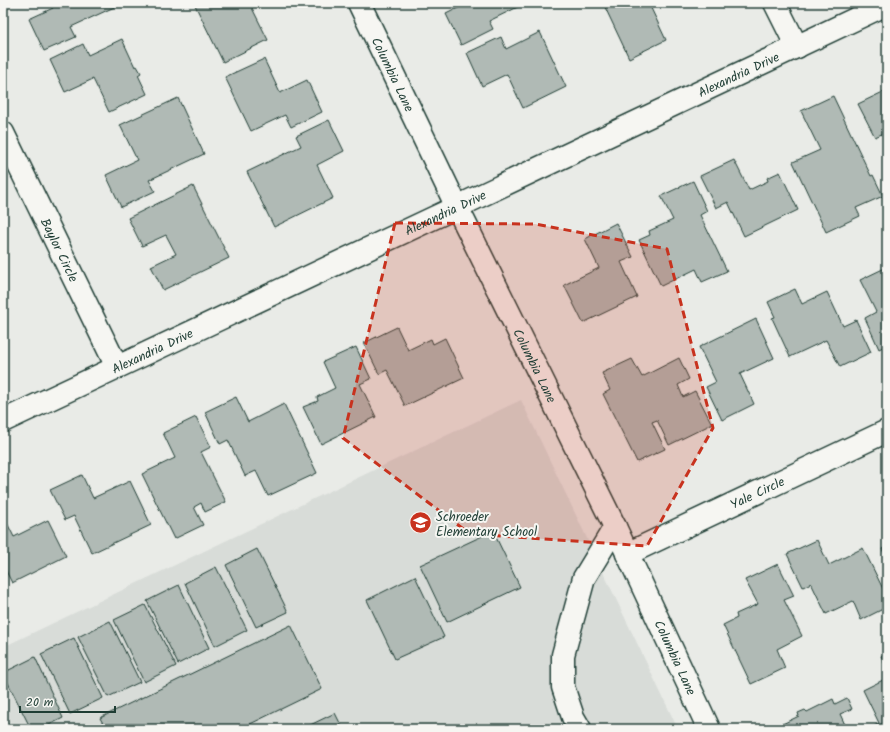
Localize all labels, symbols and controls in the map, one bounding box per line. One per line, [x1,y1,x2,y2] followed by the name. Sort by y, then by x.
[365,34,419,116] street label: Columbia Lane
[695,47,783,104] street label: Alexandria Drive
[402,185,490,242] street label: Alexandria Drive
[34,215,83,286] street label: Baylor Circle
[109,324,197,380] street label: Alexandria Drive
[507,325,561,407] street label: Columbia Lane
[727,472,789,516] street label: Yale Circle
[436,507,537,543] place label: Schroeder Elementary School
[408,510,434,536] school or university icon: Schroeder Elementary School
[648,617,701,699] street label: Columbia Lane
[20,688,115,714] scale bar
[26,693,54,712] text: 20 m

